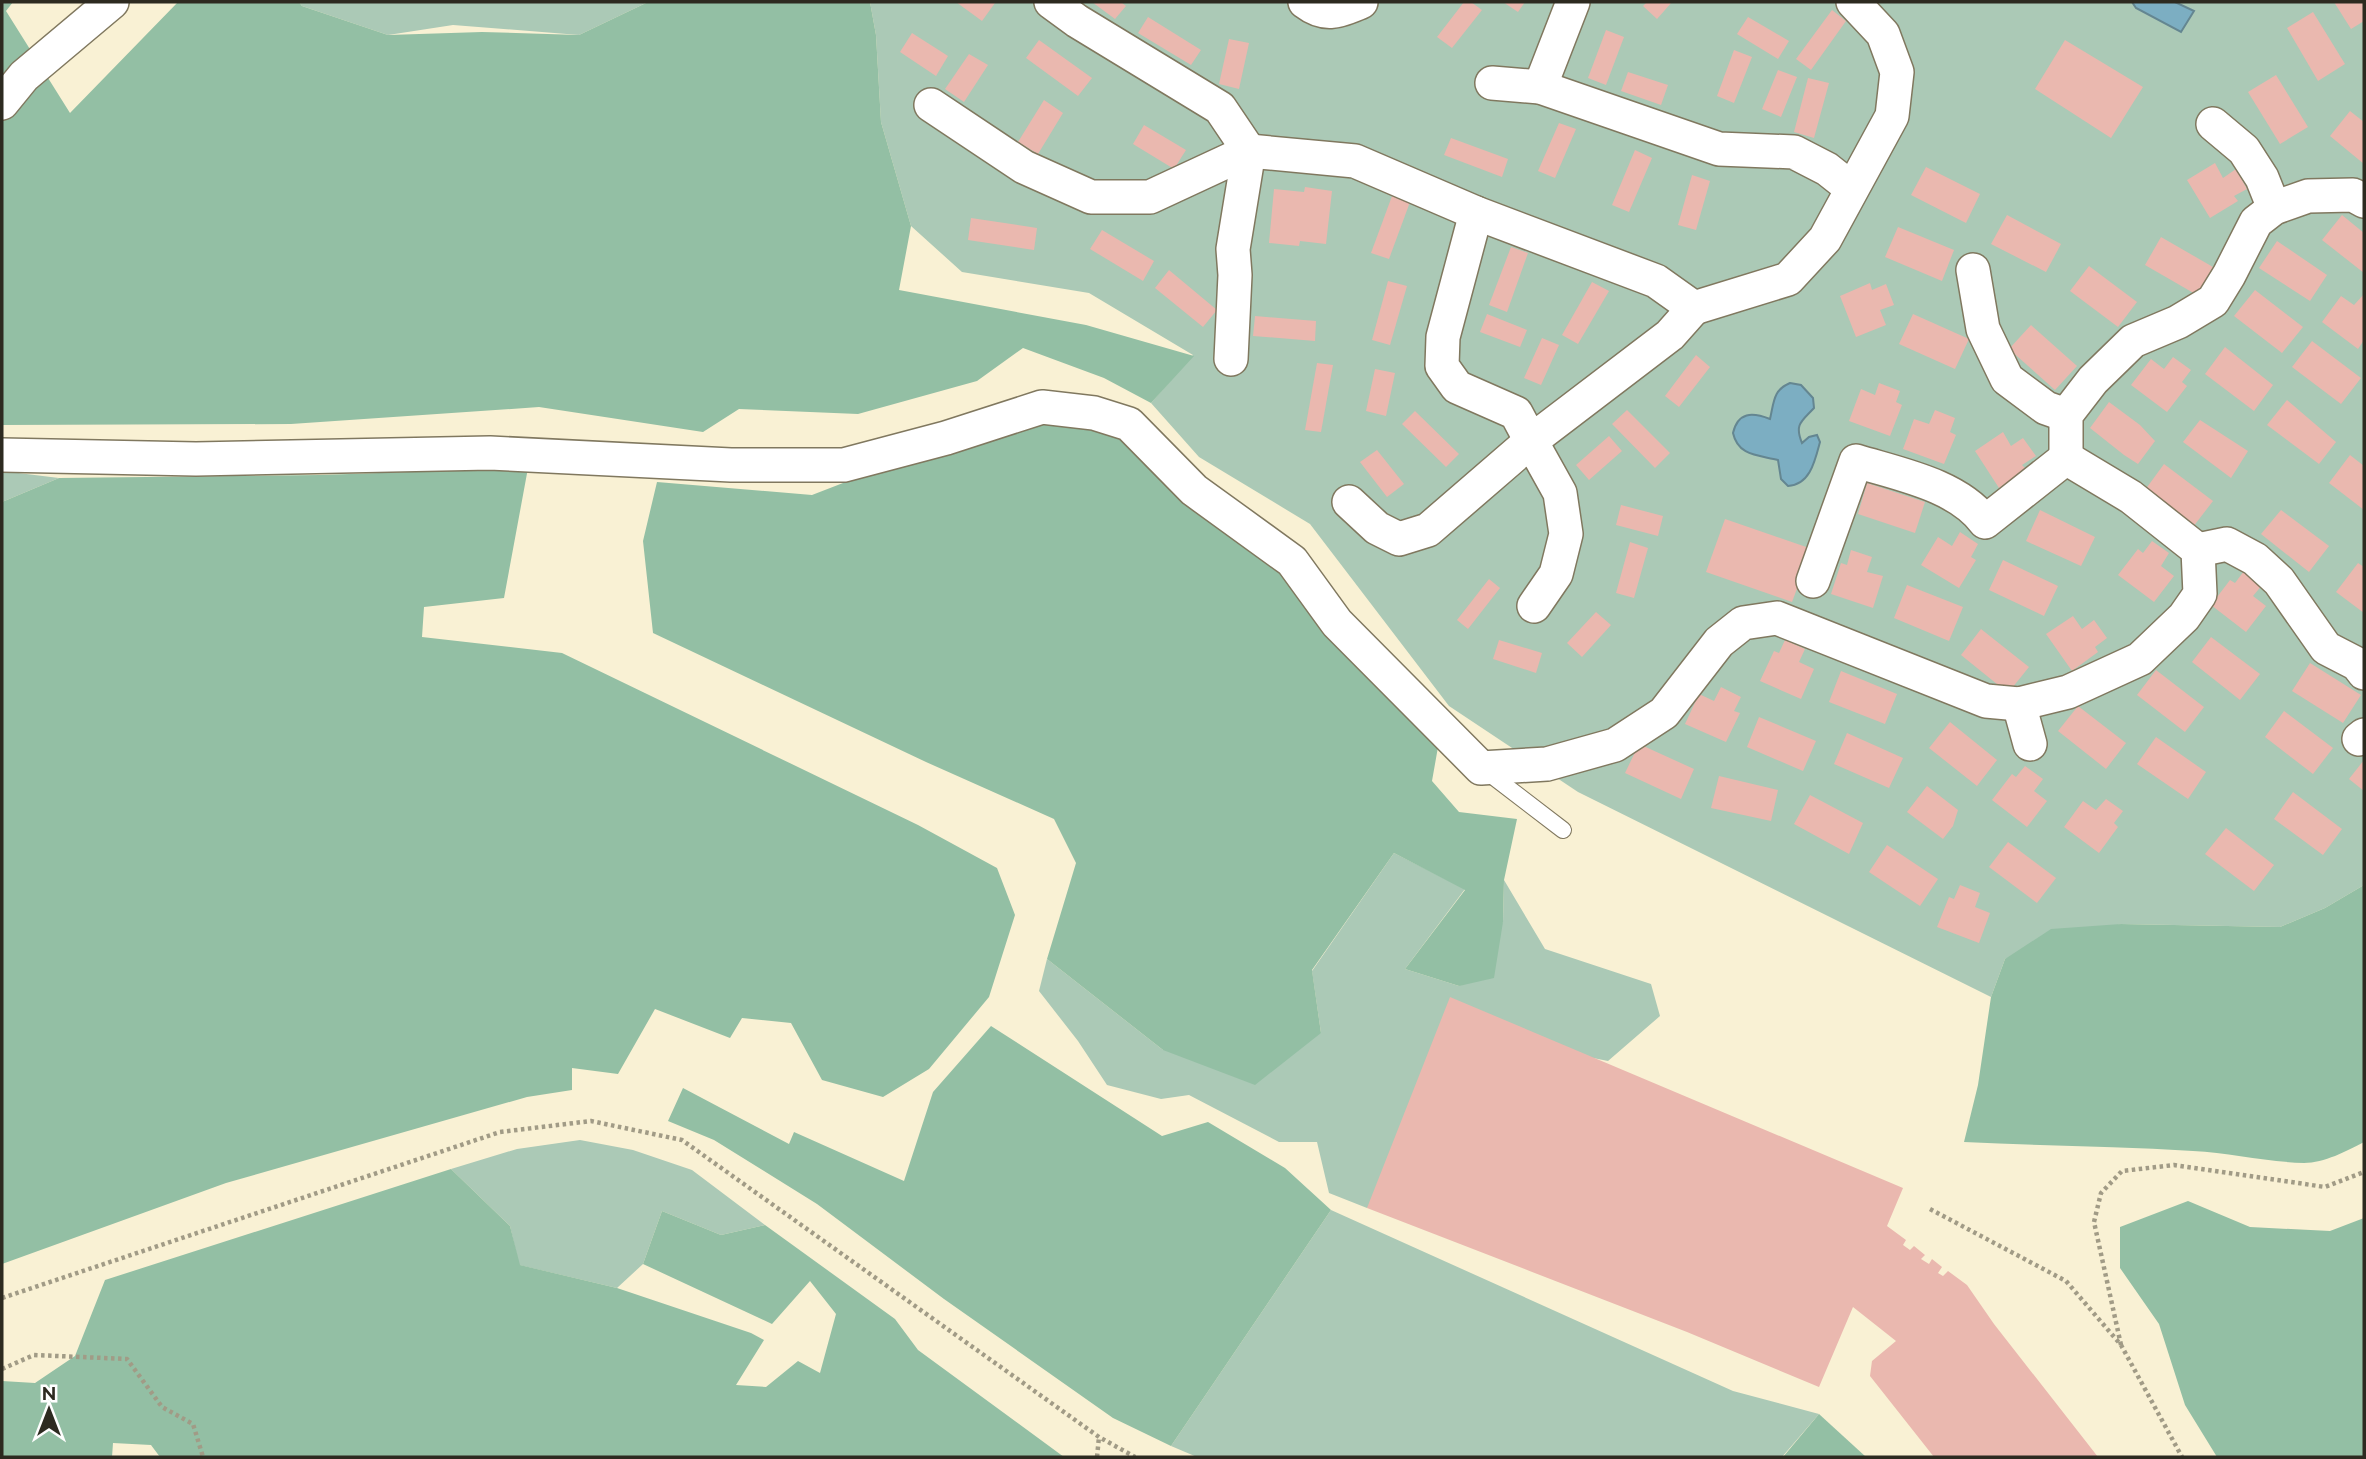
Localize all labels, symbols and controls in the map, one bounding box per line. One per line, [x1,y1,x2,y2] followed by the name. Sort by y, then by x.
[14,1375,84,1445] north arrow
[42,1382,56,1404] text: N

